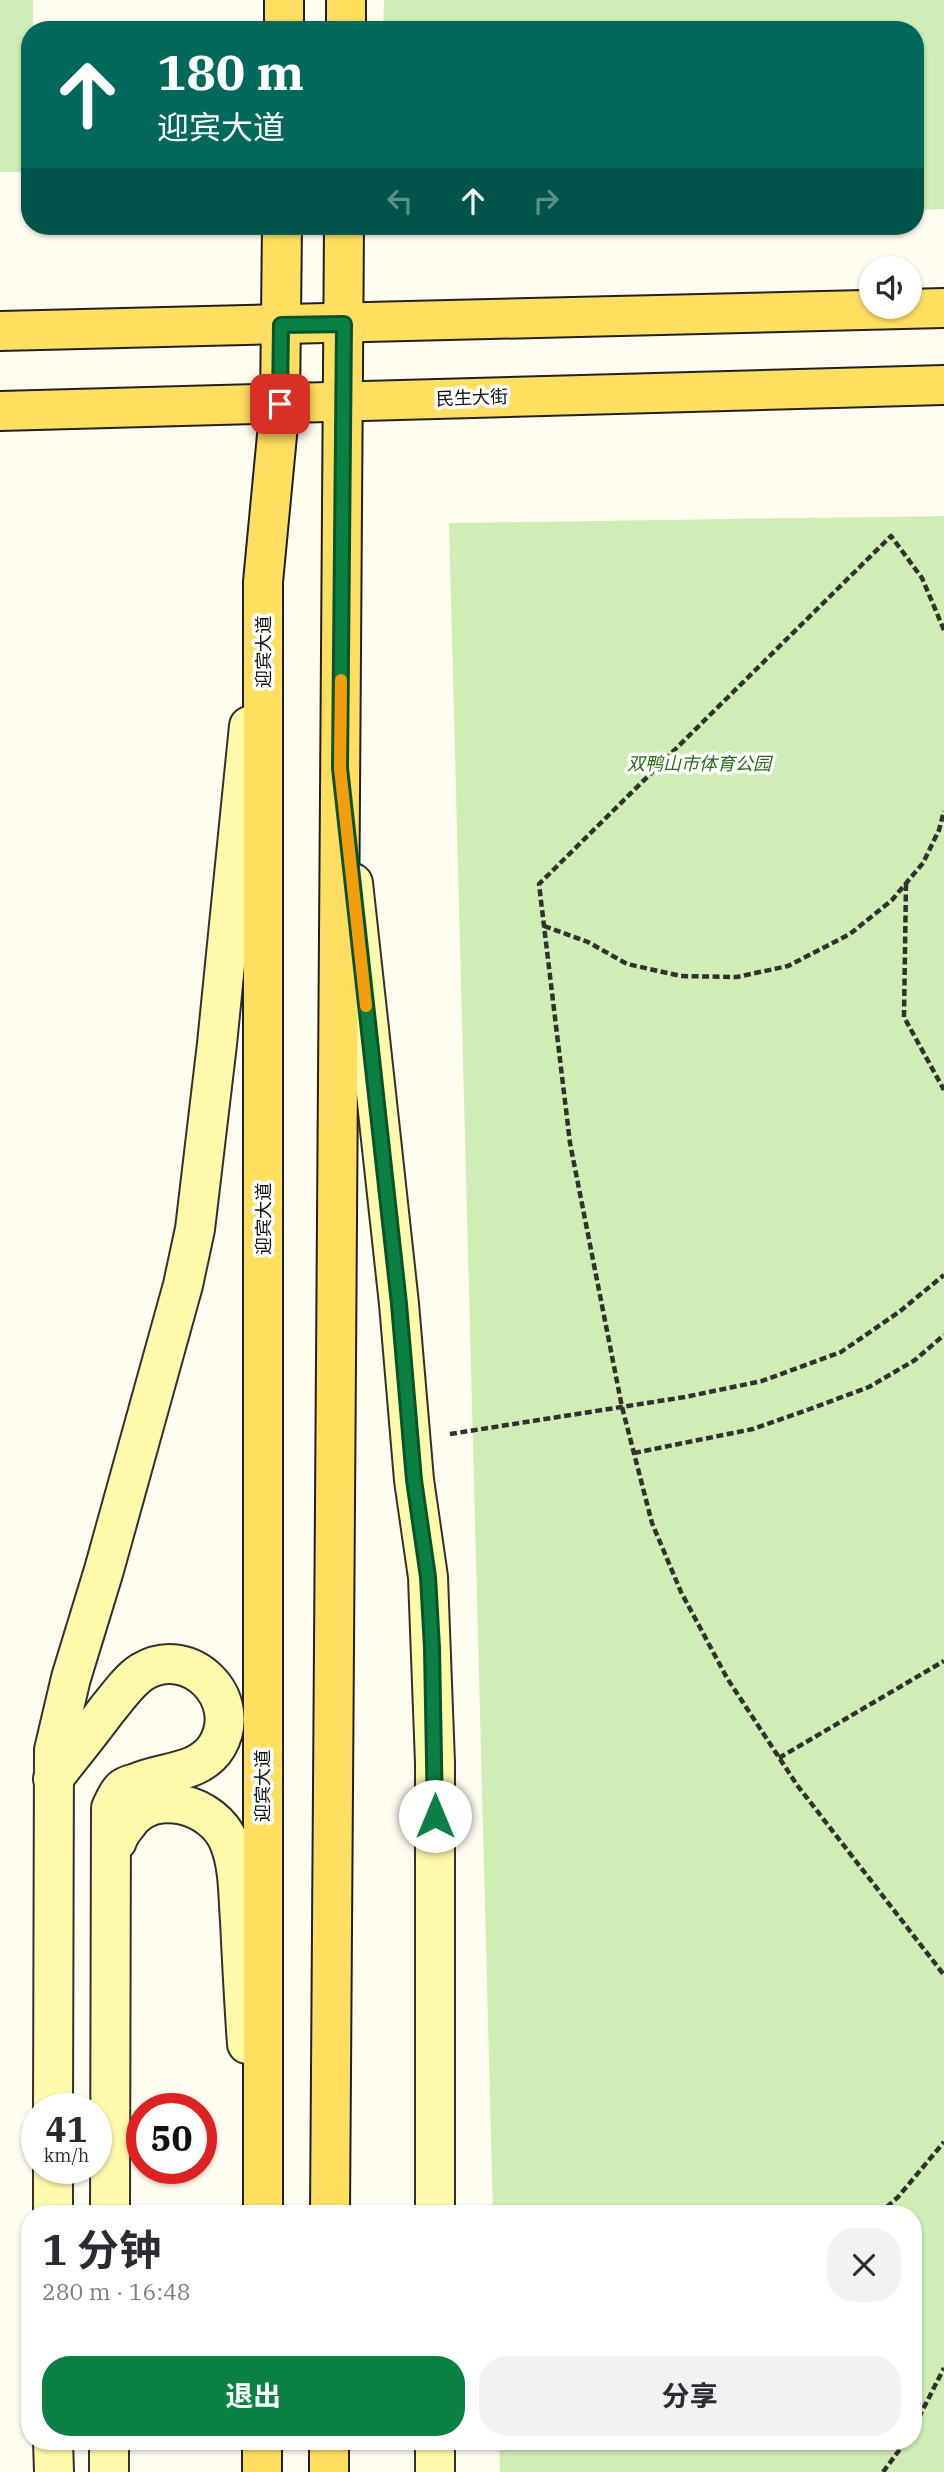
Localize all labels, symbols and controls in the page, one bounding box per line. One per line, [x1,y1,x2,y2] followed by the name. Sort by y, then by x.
[157,40,304,103] text: 180 m
[42,49,133,140] icon: ahead
[157,106,285,148] text: 迎宾大道
[381,182,419,220] icon: left
[454,182,492,220] icon: ahead
[527,182,565,220] icon: right
[859,256,922,319] map controls
[859,256,922,319] button: sound
[250,374,310,434] pin
[261,385,299,423] icon: arrive
[436,385,508,410] street label: 民生大街
[252,616,275,688] street label: 迎宾大道
[627,752,774,775] park label: 双鸭山市体育公园
[252,1183,275,1255] street label: 迎宾大道
[251,1750,274,1822] street label: 迎宾大道
[398,1779,472,1853] position arrow
[126,2093,217,2184] speed limit sign: 50
[45,2106,88,2152] text: 41
[44,2144,89,2167] text: km/h
[42,2222,161,2277] text: 1 分钟
[827,2228,901,2302] button: close
[42,2276,191,2306] text: 280 m · 16:48
[42,2356,465,2436] button: 退出
[479,2356,901,2436] button: 分享

